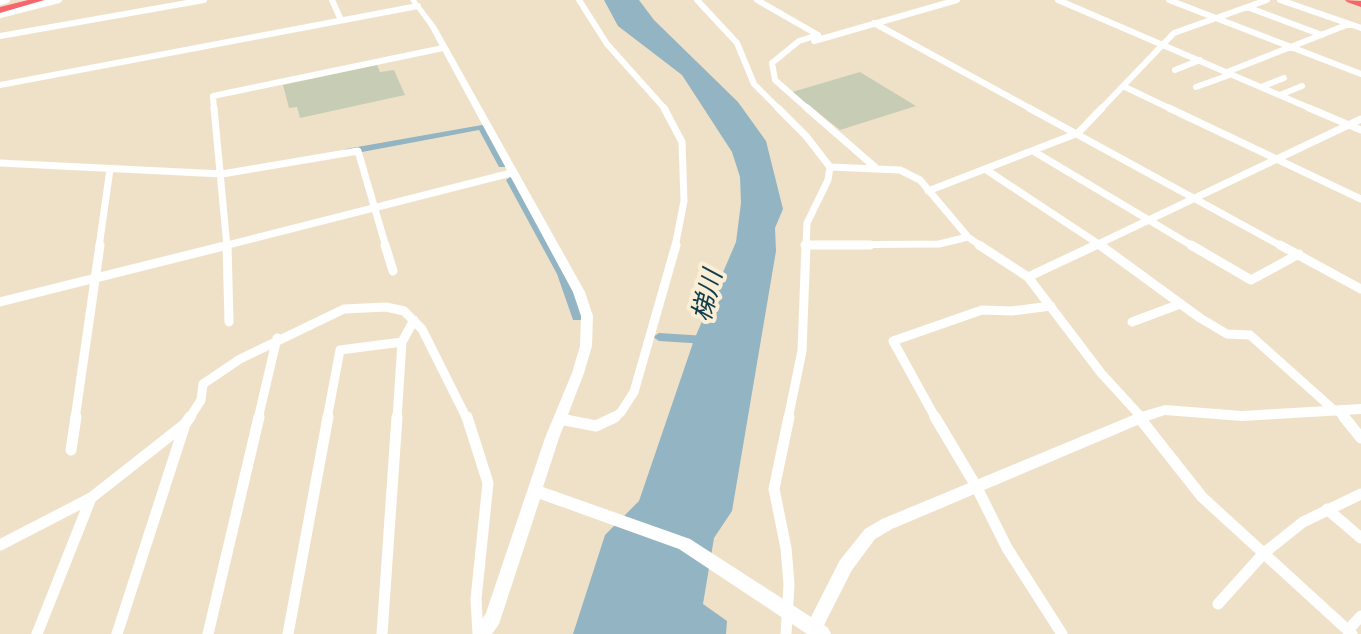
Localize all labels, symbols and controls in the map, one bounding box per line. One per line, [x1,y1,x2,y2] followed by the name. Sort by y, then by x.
[687,267,729,325] water label: 梯川

